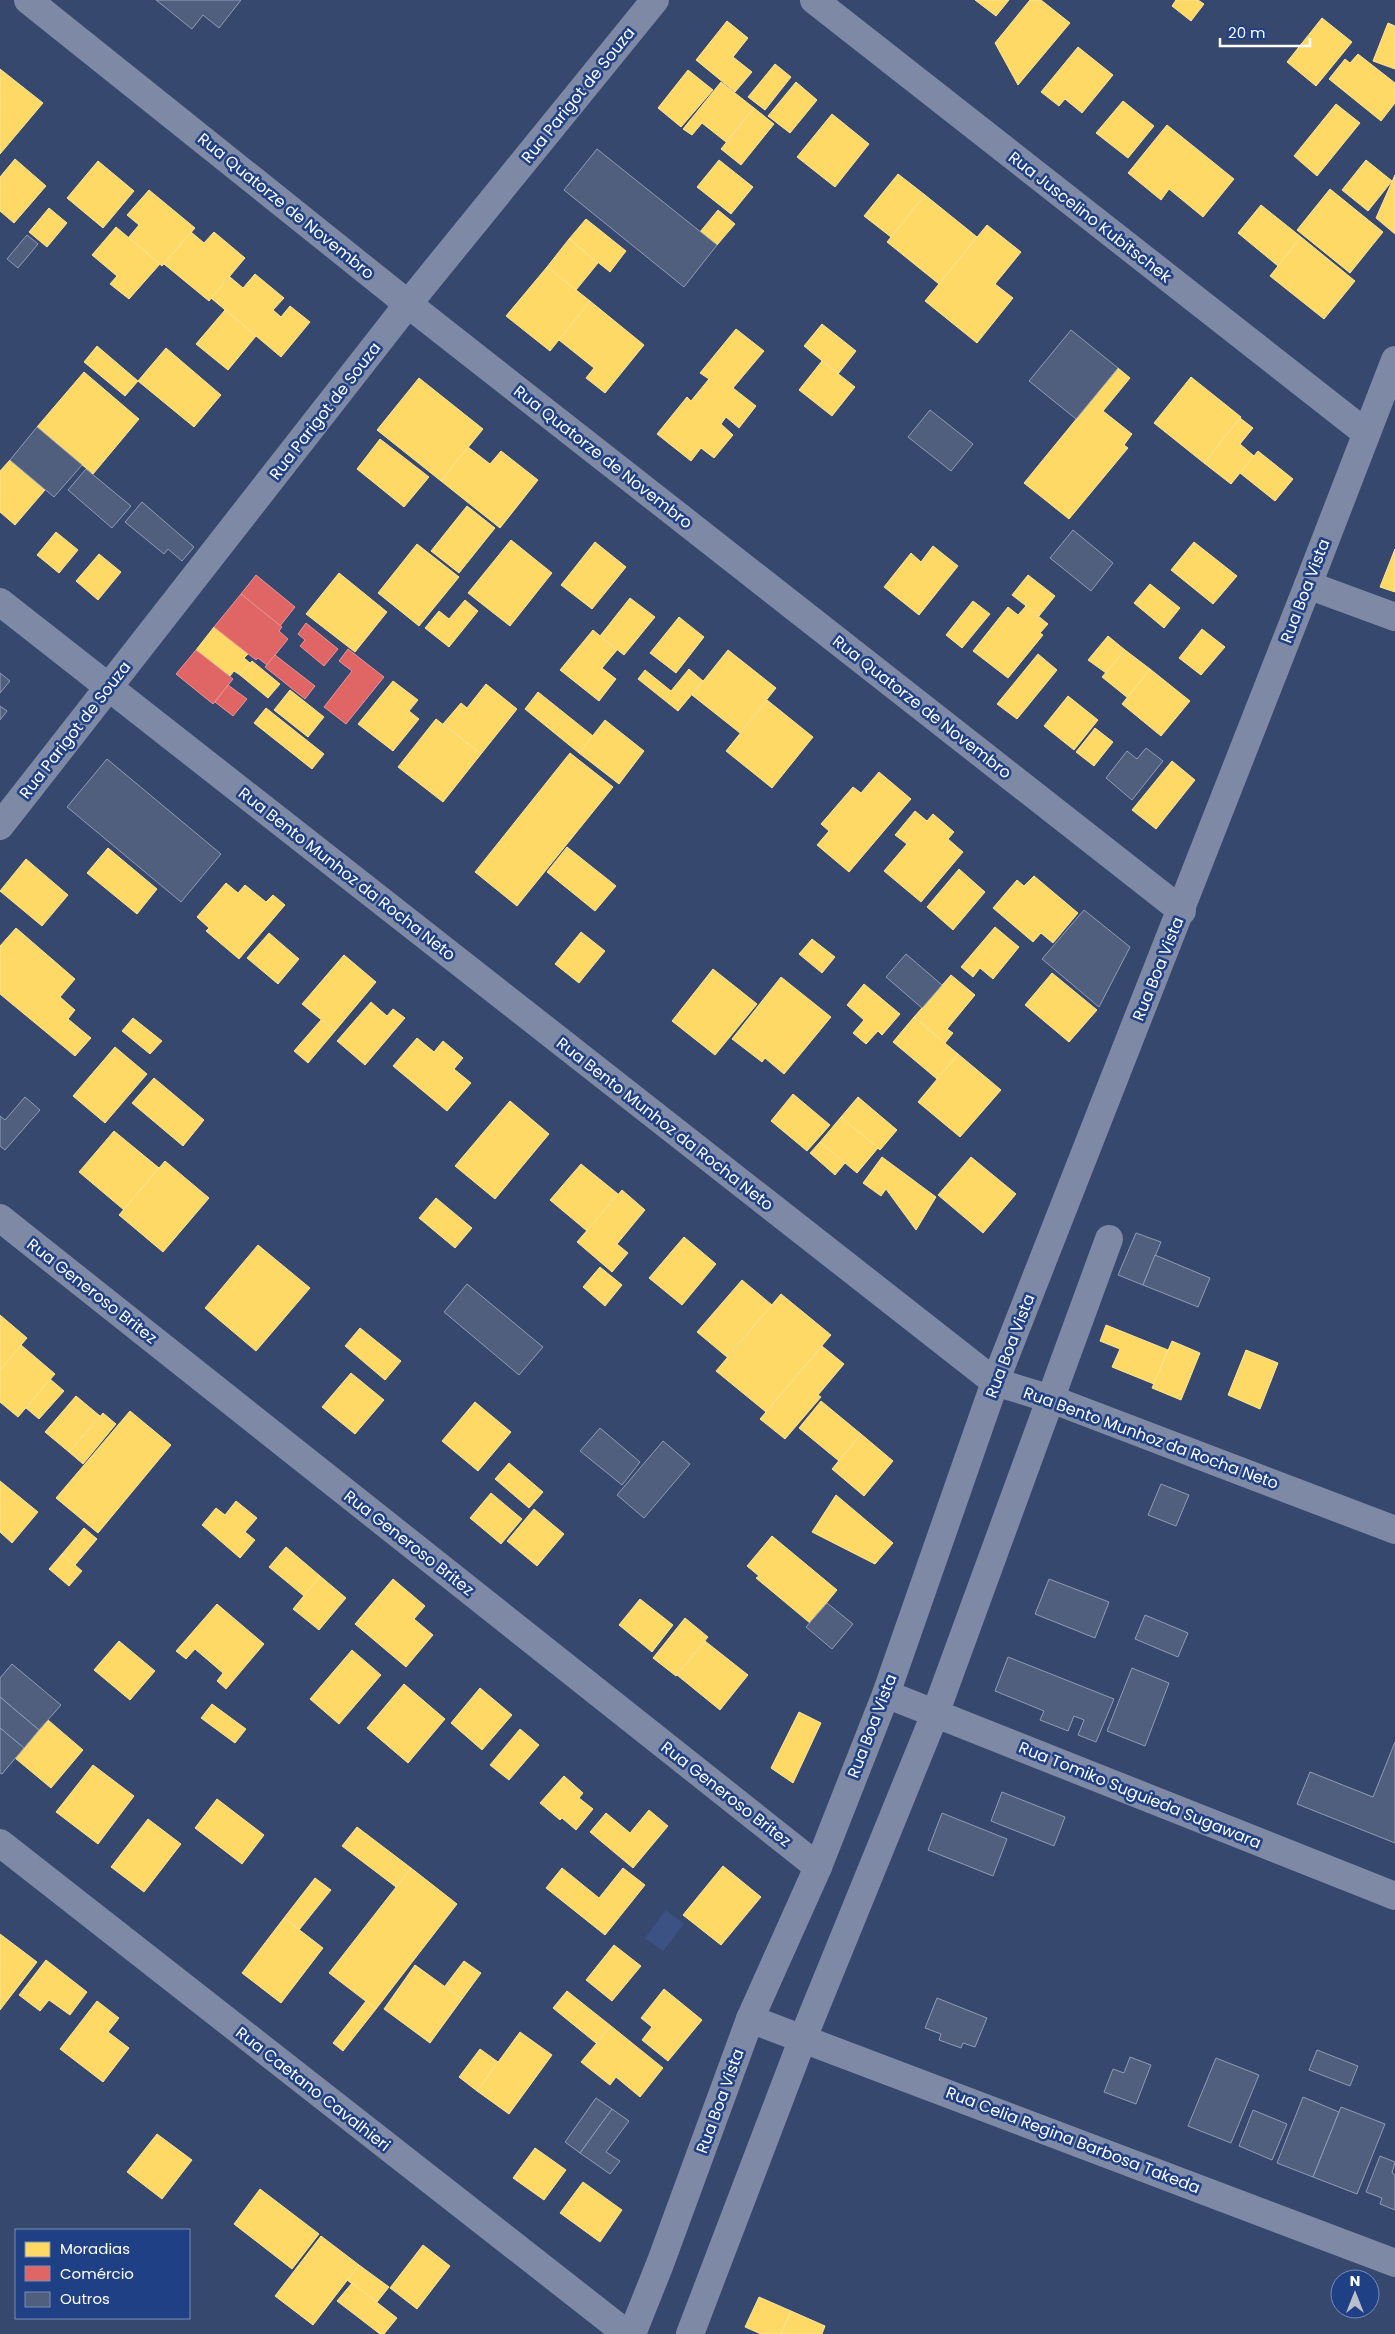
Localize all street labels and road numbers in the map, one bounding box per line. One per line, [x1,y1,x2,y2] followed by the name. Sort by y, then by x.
[516,22,640,168] street label: Rua Parigot de Souza
[193,127,379,285] street label: Rua Quatorze de Novembro
[1004,146,1177,288] street label: Rua Juscelino Kubitschek
[264,337,386,485] street label: Rua Parigot de Souza
[509,380,697,534] street label: Rua Quatorze de Novembro
[1275,536,1335,646] street label: Rua Boa Vista
[828,630,1016,784] street label: Rua Quatorze de Novembro
[14,656,136,804] street label: Rua Parigot de Souza
[234,782,460,966] street label: Rua Bento Munhoz da Rocha Neto
[1127,914,1189,1024] street label: Rua Boa Vista
[552,1032,778,1216] street label: Rua Bento Munhoz da Rocha Neto
[22,1233,162,1349] street label: Rua Generoso Britez
[980,1291,1040,1401] street label: Rua Boa Vista
[1020,1381,1282,1495] street label: Rua Bento Munhoz da Rocha Neto
[339,1485,479,1601] street label: Rua Generoso Britez
[842,1671,902,1781] street label: Rua Boa Vista
[656,1736,796,1852] street label: Rua Generoso Britez
[1015,1736,1265,1854] street label: Rua Tomiko Suguieda Sugawara
[231,2021,395,2157] street label: Rua Caetano Cavalhieri
[690,2045,750,2157] street label: Rua Boa Vista
[943,2081,1203,2199] street label: Rua Celia Regina Barbosa Takeda

